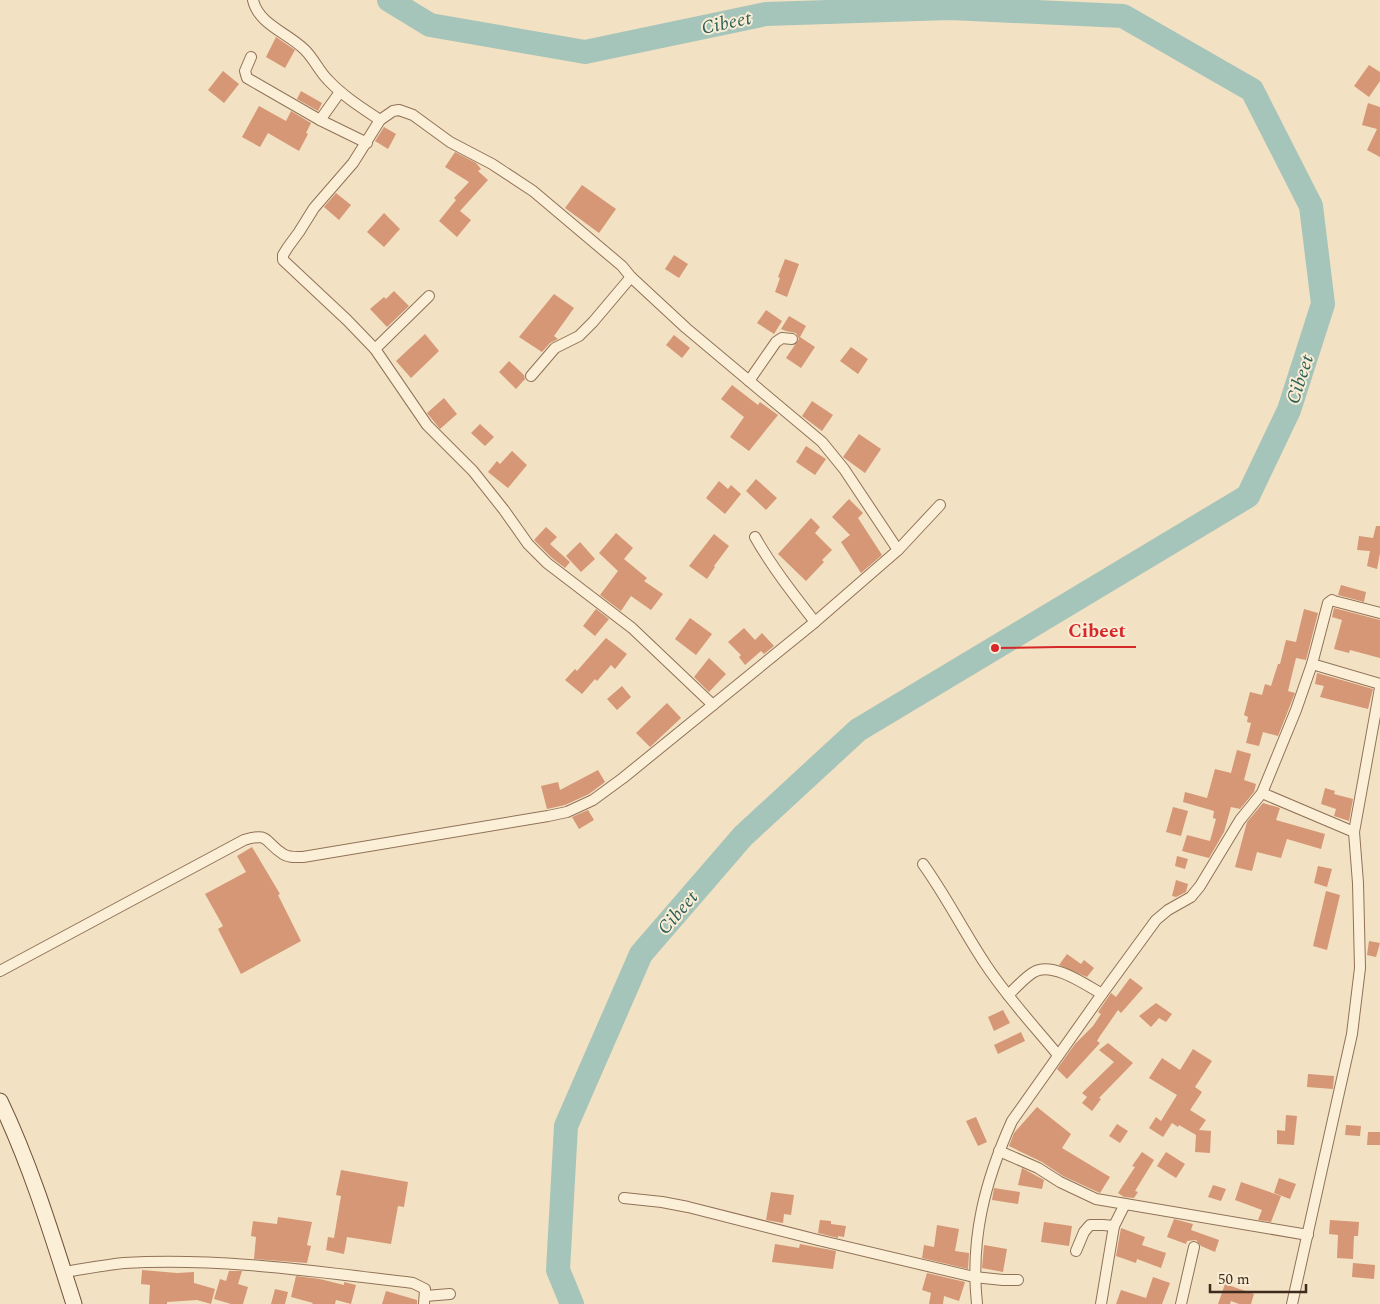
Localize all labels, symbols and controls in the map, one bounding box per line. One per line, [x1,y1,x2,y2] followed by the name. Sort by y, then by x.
[699,4,755,43] water label: Cibeet
[1279,350,1322,408] water label: Cibeet
[1058,613,1136,647] callout: Cibeet
[1068,617,1126,646] text: Cibeet
[651,884,706,941] water label: Cibeet
[1210,1262,1306,1294] scale bar
[1218,1268,1250,1291] text: 50 m

